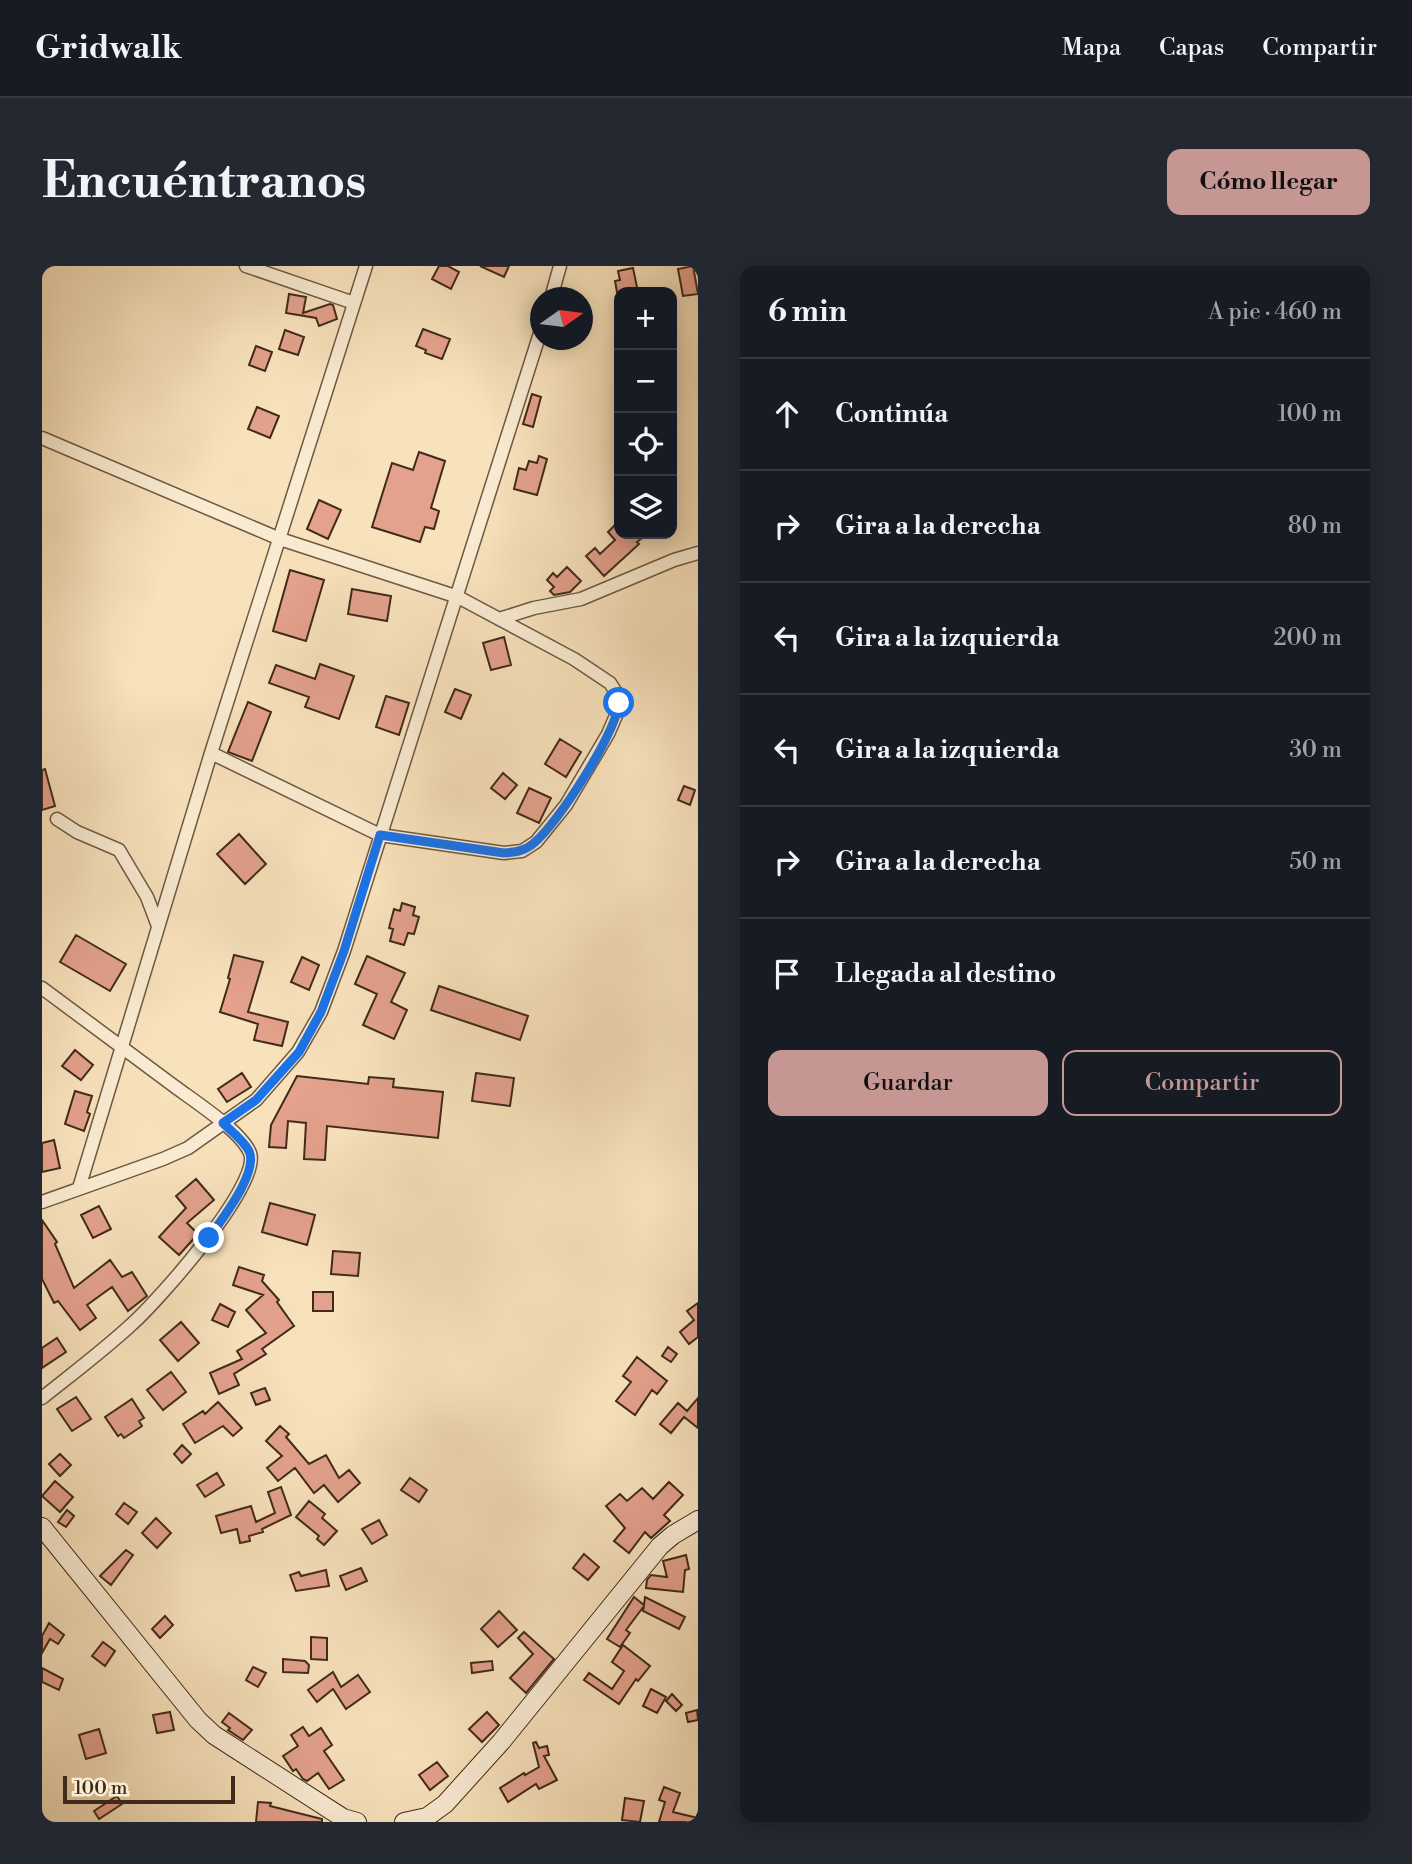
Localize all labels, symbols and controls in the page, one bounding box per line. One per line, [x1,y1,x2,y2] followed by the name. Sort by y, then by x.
[35,28,182,69] text: Gridwalk
[1062,33,1121,63] text: Mapa
[1159,33,1224,63] text: Capas
[1262,33,1377,63] text: Compartir
[1167,149,1370,215] button: Cómo llegar
[42,152,366,213] text: Encuéntranos
[530,287,593,350] north arrow
[614,287,677,539] map controls
[614,287,677,350] button: +
[768,293,847,331] text: 6 min
[1208,298,1342,326] text: A pie · 460 m
[614,350,677,413] button: −
[768,395,806,433] icon: ahead
[835,398,948,430] text: Continúa
[1277,400,1342,428] text: 100 m
[614,413,677,476] button: locate
[614,476,677,539] button: layers
[768,507,806,545] icon: right
[835,510,1041,542] text: Gira a la derecha
[1288,512,1342,540] text: 80 m
[768,619,806,657] icon: left
[835,622,1059,654] text: Gira a la izquierda
[1274,624,1342,652] text: 200 m
[603,687,634,718] route start
[768,731,806,769] icon: left
[835,734,1059,766] text: Gira a la izquierda
[1289,736,1342,764] text: 30 m
[768,843,806,881] icon: right
[835,846,1041,878] text: Gira a la derecha
[1289,848,1342,876] text: 50 m
[768,955,806,993] icon: arrive
[835,958,1056,990] text: Llegada al destino
[768,1050,1048,1116] button: Guardar
[1062,1050,1342,1116] button: Compartir
[193,1222,224,1253] route end
[63,1773,234,1805] scale bar
[74,1776,127,1800] text: 100 m

